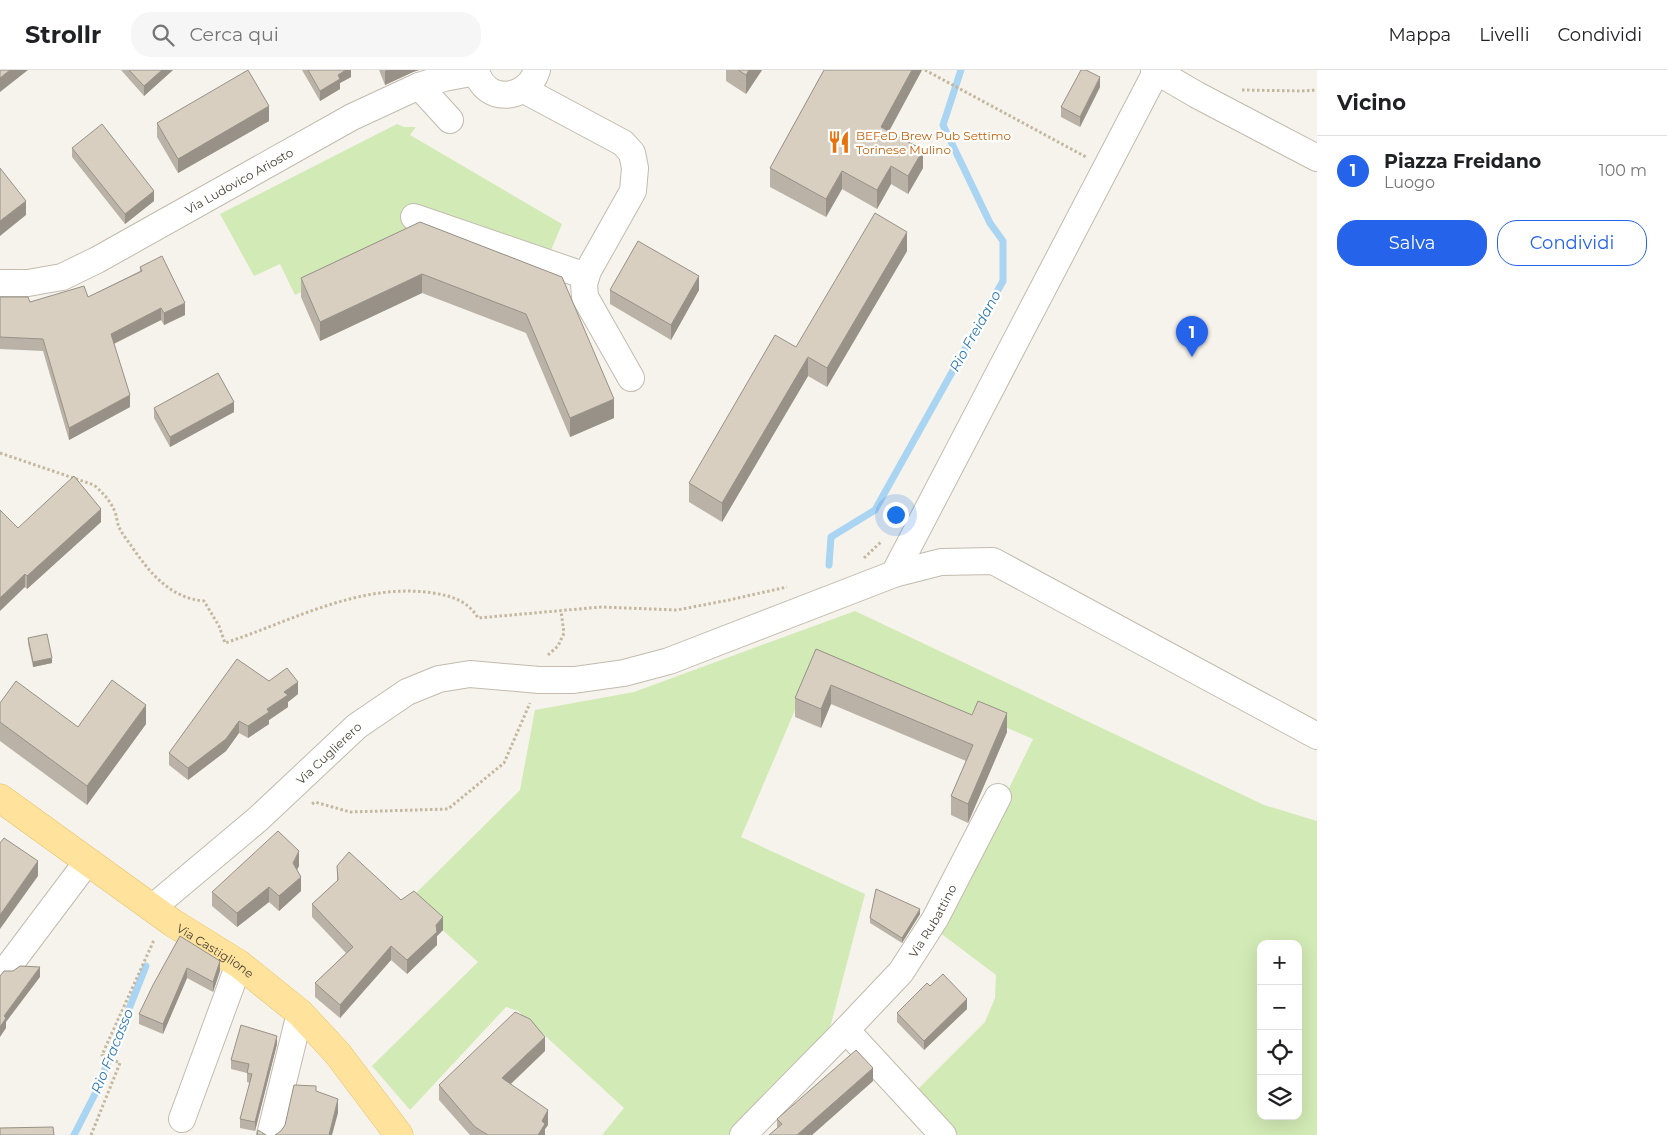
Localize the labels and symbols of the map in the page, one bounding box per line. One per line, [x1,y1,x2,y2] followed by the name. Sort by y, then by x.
[856,128,1011,157] place label: BEFeD Brew Pub Settimo Torinese Mulino
[826,129,852,155] restaurant icon: BEFeD Brew Pub Settimo Torinese Mulino
[182,144,295,217] street label: Via Ludovico Ariosto
[945,287,1005,375] water label: Rio Freidano
[1176,316,1208,357] pin: 1
[883,502,909,528] your location
[293,719,364,787] street label: Via Cuglierero
[905,882,959,960] street label: Via Rubattino
[174,920,257,981] street label: Via Castiglione
[87,1006,137,1096] water label: Rio Fracasso

